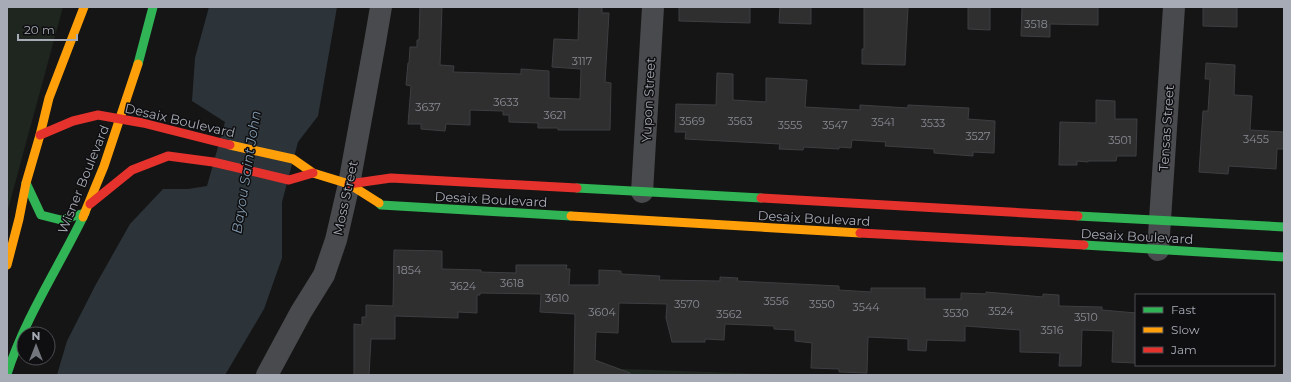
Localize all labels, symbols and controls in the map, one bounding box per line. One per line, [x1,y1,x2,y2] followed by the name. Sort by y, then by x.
[18,16,77,42] scale bar
[1024,17,1048,31] house number: 3518
[24,22,55,37] text: 20 m
[572,54,592,68] house number: 3117
[638,57,658,143] street label: Yupon Street
[1155,84,1177,172] street label: Tensas Street
[493,95,519,109] house number: 3633
[123,100,237,140] street label: Desaix Boulevard
[415,100,441,114] house number: 3637
[543,108,567,122] house number: 3621
[227,109,265,235] water label: Bayou Saint John
[679,114,705,128] house number: 3569
[727,114,753,128] house number: 3563
[871,115,895,129] house number: 3541
[921,116,945,130] house number: 3533
[778,118,802,132] house number: 3555
[822,118,848,132] house number: 3547
[54,122,112,236] street label: Wisner Boulevard
[966,129,990,143] house number: 3527
[1243,132,1269,146] house number: 3455
[1108,133,1132,147] house number: 3501
[329,159,361,237] street label: Moss Street
[434,188,548,210] street label: Desaix Boulevard
[757,207,871,229] street label: Desaix Boulevard
[1080,225,1194,247] street label: Desaix Boulevard
[397,263,422,277] house number: 1854
[500,276,524,290] house number: 3618
[450,279,477,293] house number: 3624
[545,291,569,305] house number: 3610
[763,294,789,308] house number: 3556
[1135,294,1275,366] legend
[674,297,700,311] house number: 3570
[809,297,835,311] house number: 3550
[853,300,880,314] house number: 3544
[1171,302,1196,317] text: Fast
[988,304,1014,318] house number: 3524
[588,305,616,319] house number: 3604
[943,306,969,320] house number: 3530
[716,307,742,321] house number: 3562
[1074,310,1098,324] house number: 3510
[1171,322,1200,337] text: Slow
[1041,323,1064,337] house number: 3516
[16,326,56,366] north arrow
[32,329,40,343] text: N
[1170,342,1197,357] text: Jam

